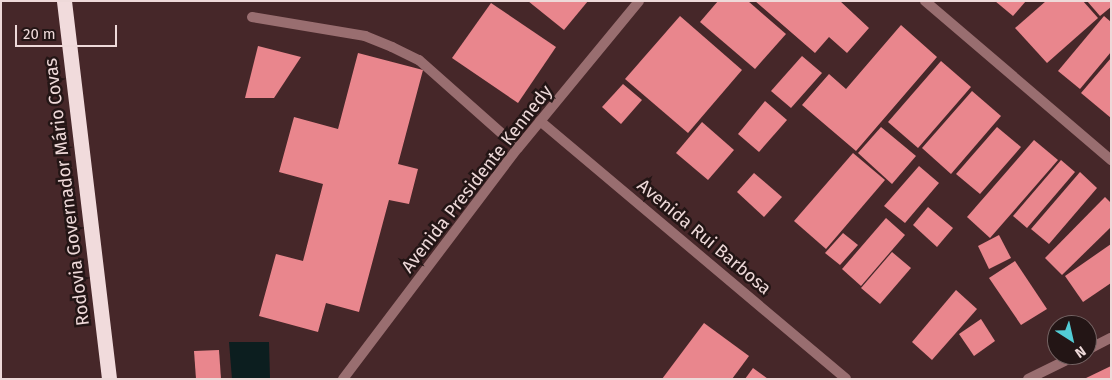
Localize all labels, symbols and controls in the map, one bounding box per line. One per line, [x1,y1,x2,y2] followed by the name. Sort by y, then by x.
[18,15,120,47] scale bar
[23,25,56,43] text: 20 m
[40,57,94,327] street label: Rodovia Governador Mário Covas
[397,81,557,277] street label: Avenida Presidente Kennedy
[633,175,775,299] street label: Avenida Rui Barbosa
[1047,315,1097,365] north arrow
[1072,342,1089,362] text: N

